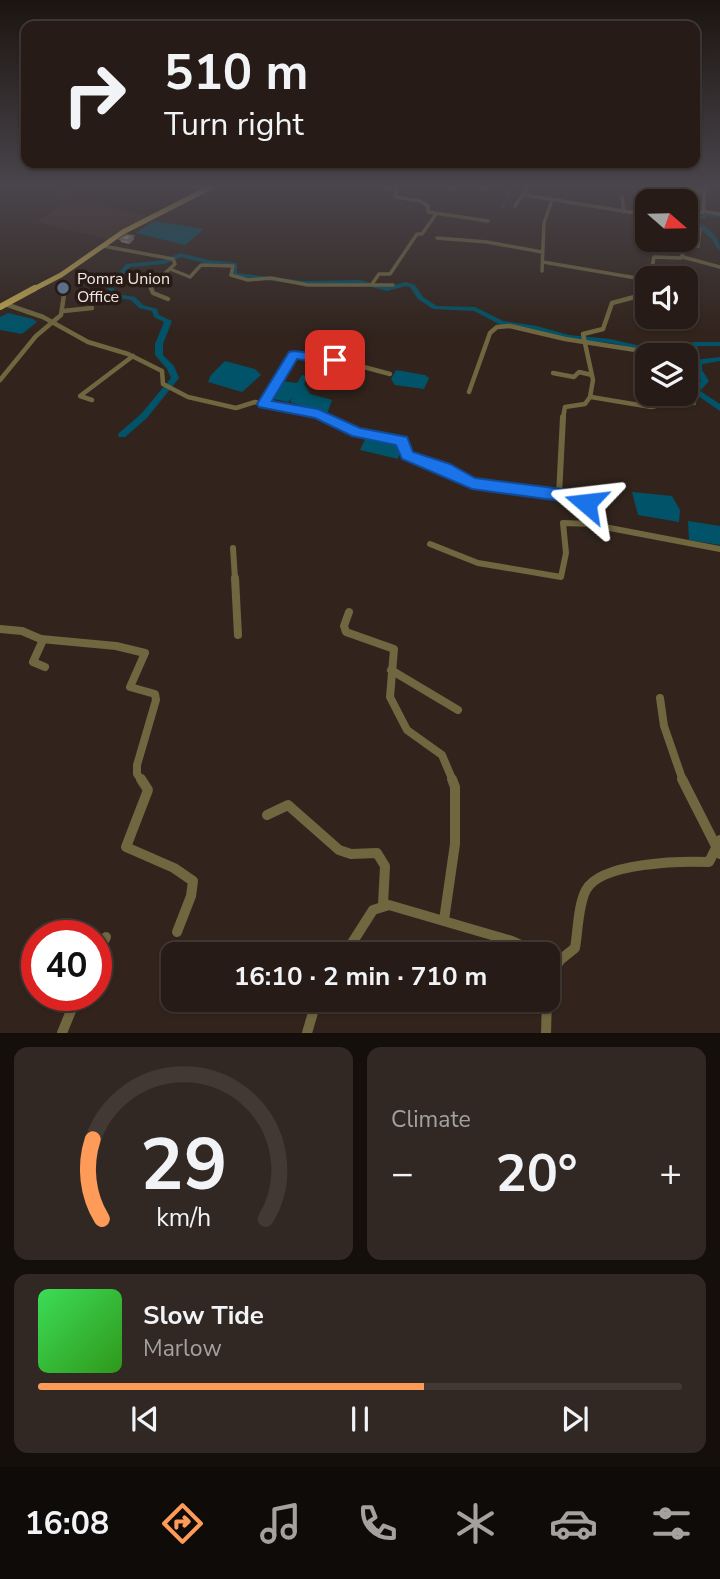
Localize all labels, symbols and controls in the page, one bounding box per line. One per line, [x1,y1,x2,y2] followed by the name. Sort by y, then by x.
[164,39,308,106] text: 510 m
[49,49,140,140] icon: right
[164,103,304,146] text: Turn right
[635,189,698,252] north arrow
[635,189,698,406] map controls
[635,266,698,329] button: sound
[77,268,170,308] place label: Pomra Union Office
[55,280,71,296] marker: Pomra Union Office
[305,330,365,390] pin
[316,341,354,379] icon: arrive
[635,343,698,406] button: layers
[549,466,623,540] position arrow
[21,920,112,1011] speed limit sign: 40
[234,959,487,994] text: 16:10 · 2 min · 710 m
[391,1104,471,1135] text: Climate
[140,1116,227,1216] text: 29
[495,1138,578,1209] text: 20°
[391,1148,414,1199] text: −
[659,1148,682,1199] text: +
[156,1201,211,1235] text: km/h
[143,1298,264,1333] text: Slow Tide
[143,1333,222,1364] text: Marlow
[126,1400,164,1438] icon: previous
[341,1400,379,1438] icon: pause
[556,1400,594,1438] icon: next
[158,1499,207,1548] icon: directions
[256,1499,305,1548] icon: music
[353,1499,402,1548] icon: phone
[451,1499,500,1548] icon: climate
[549,1499,598,1548] icon: car
[647,1499,696,1548] icon: filters
[24,1502,109,1545] text: 16:08

